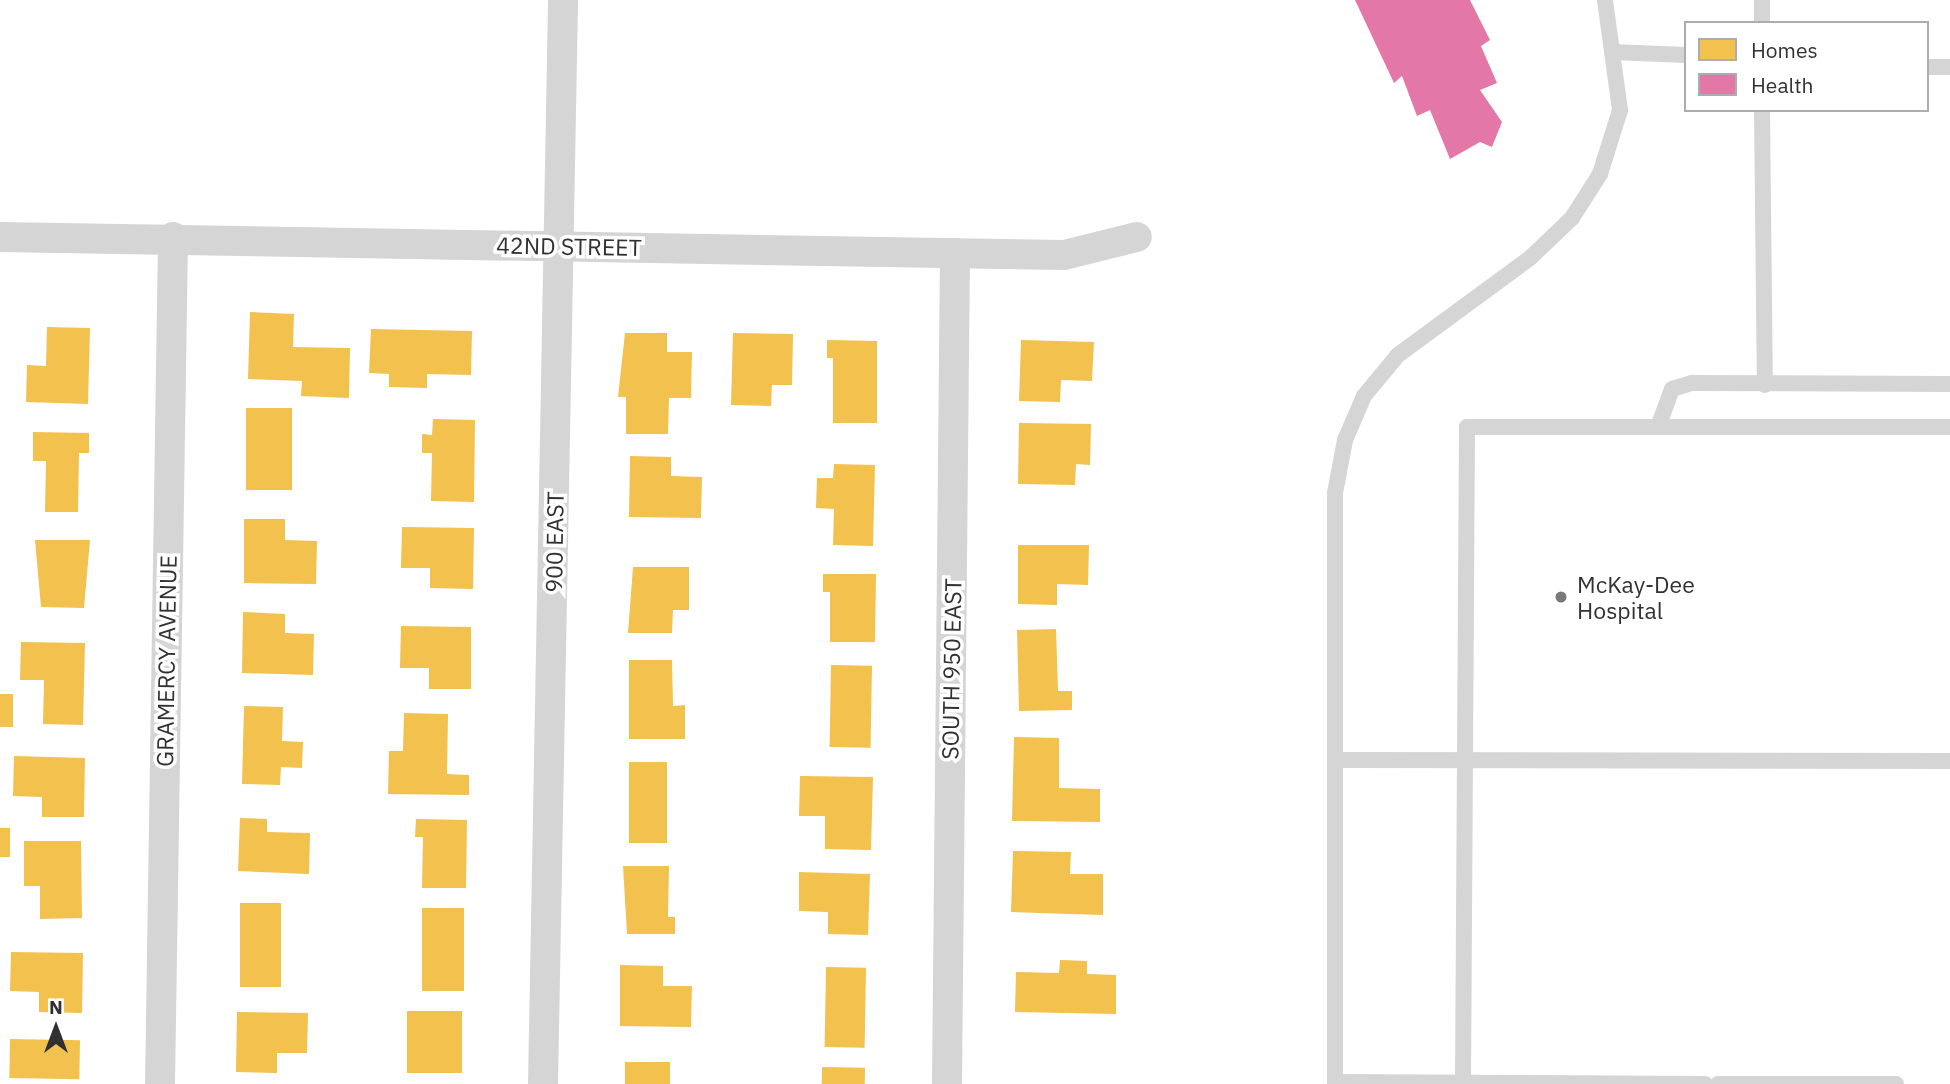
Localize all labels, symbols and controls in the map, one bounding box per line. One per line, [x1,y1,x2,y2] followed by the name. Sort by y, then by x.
[1684,21,1929,112] legend
[1751,36,1818,64] text: Homes
[1751,71,1814,99] text: Health
[496,231,642,261] street label: 42ND STREET
[539,491,569,593] street label: 900 EAST
[150,555,182,767] street label: GRAMERCY AVENUE
[1577,570,1695,624] place label: McKay-Dee Hospital
[936,578,966,760] street label: SOUTH 950 EAST
[1551,587,1571,607] marker: McKay-Dee Hospital
[21,993,91,1063] north arrow
[49,995,63,1019] text: N

